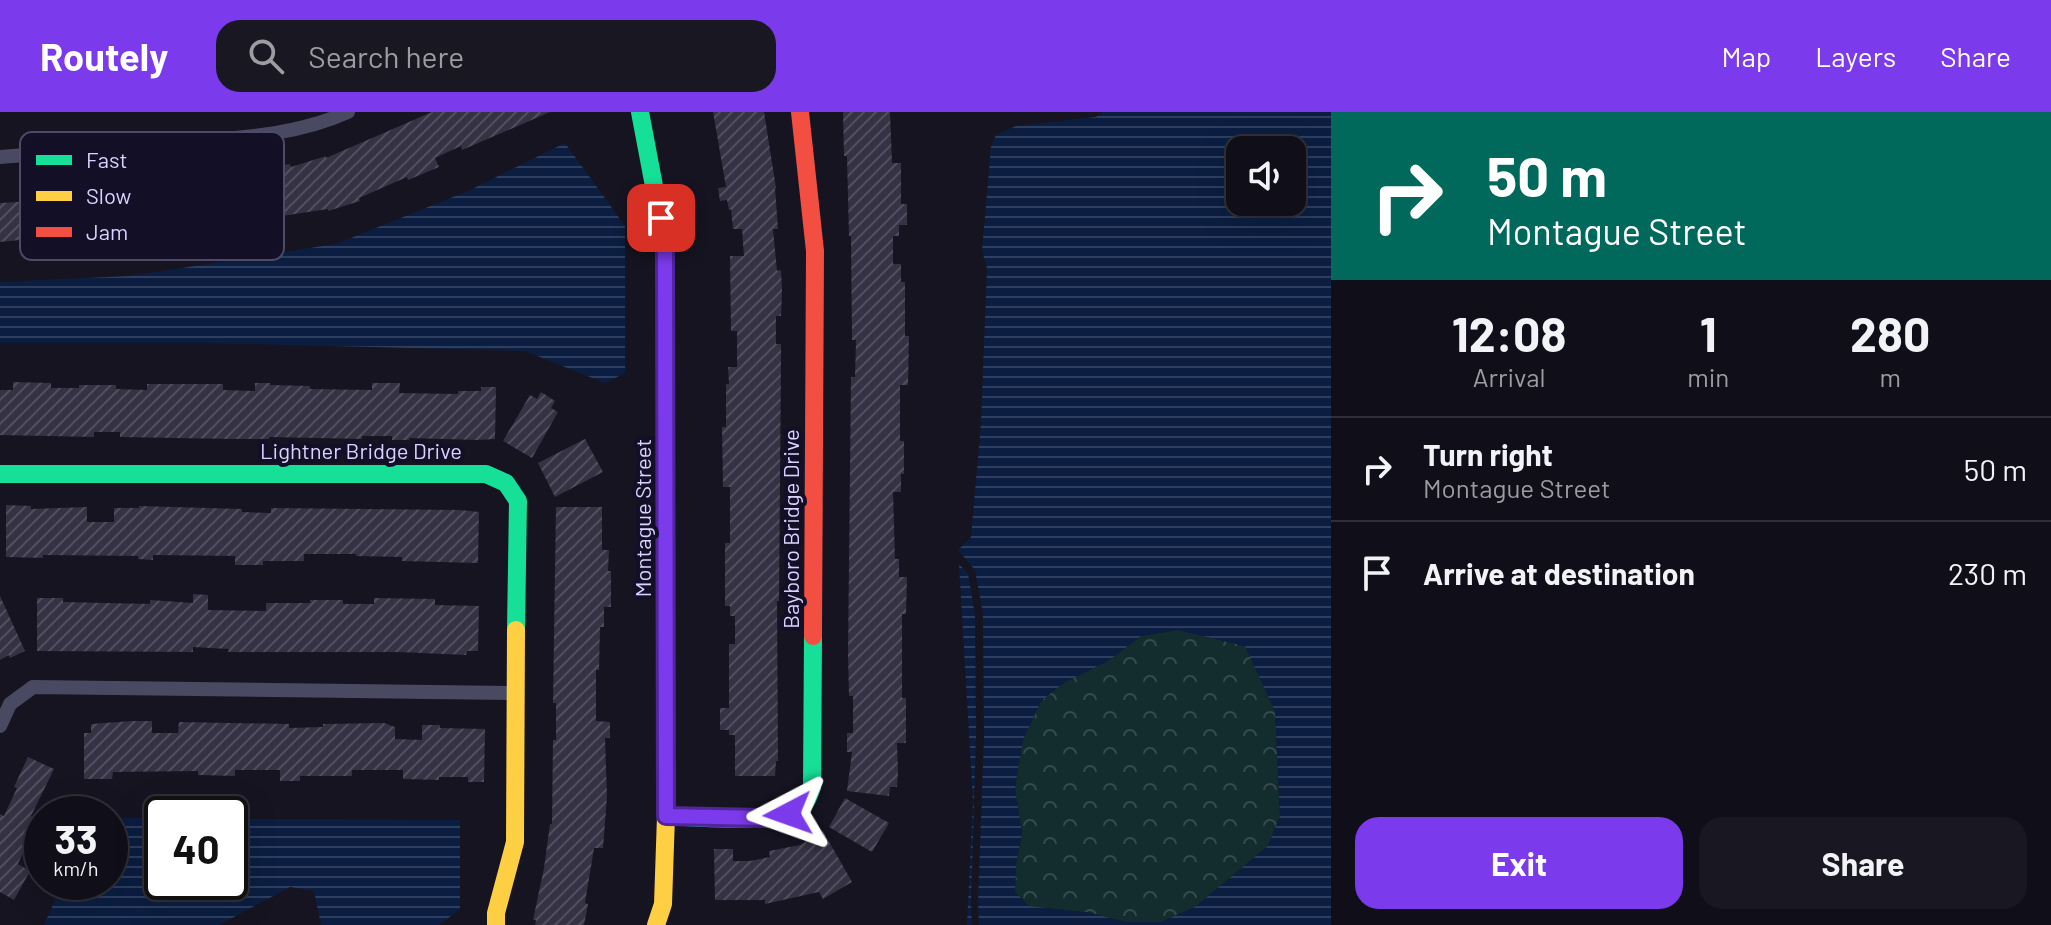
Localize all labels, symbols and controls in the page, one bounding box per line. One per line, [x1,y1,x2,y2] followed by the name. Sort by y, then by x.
[216,20,776,92] search box
[40,33,168,79] text: Routely
[244,34,288,78] icon: search
[308,38,464,74] text: Search here
[1721,39,1771,73] text: Map
[1815,39,1896,73] text: Layers
[1940,39,2011,73] text: Share
[20,132,284,260] legend
[1226,136,1306,216] map controls
[1226,136,1306,216] button: sound
[1487,141,1607,208] text: 50 m
[1355,144,1459,248] icon: right
[86,146,128,172] text: Fast
[86,182,131,208] text: Slow
[627,184,695,252] pin
[639,196,683,240] icon: arrive
[1487,209,1747,252] text: Montague Street
[86,218,128,244] text: Jam
[1452,304,1566,362] text: 12:08
[1700,304,1717,362] text: 1
[1850,304,1930,362] text: 280
[1473,361,1545,392] text: Arrival
[1687,361,1729,392] text: min
[1879,361,1901,392] text: m
[777,429,803,629] street label: Bayboro Bridge Drive
[1423,436,1553,472] text: Turn right
[260,437,462,463] street label: Lightner Bridge Drive
[629,439,655,597] street label: Montague Street
[1355,447,1399,491] icon: right
[1964,451,2027,487] text: 50 m
[1423,472,1610,503] text: Montague Street
[1355,551,1399,595] icon: arrive
[1423,555,1695,591] text: Arrive at destination
[1948,555,2027,591] text: 230 m
[746,772,830,856] position arrow
[144,796,248,900] speed limit sign: 40
[54,814,98,862] text: 33
[1355,817,1683,909] button: Exit
[1699,817,2027,909] button: Share
[53,856,99,880] text: km/h

